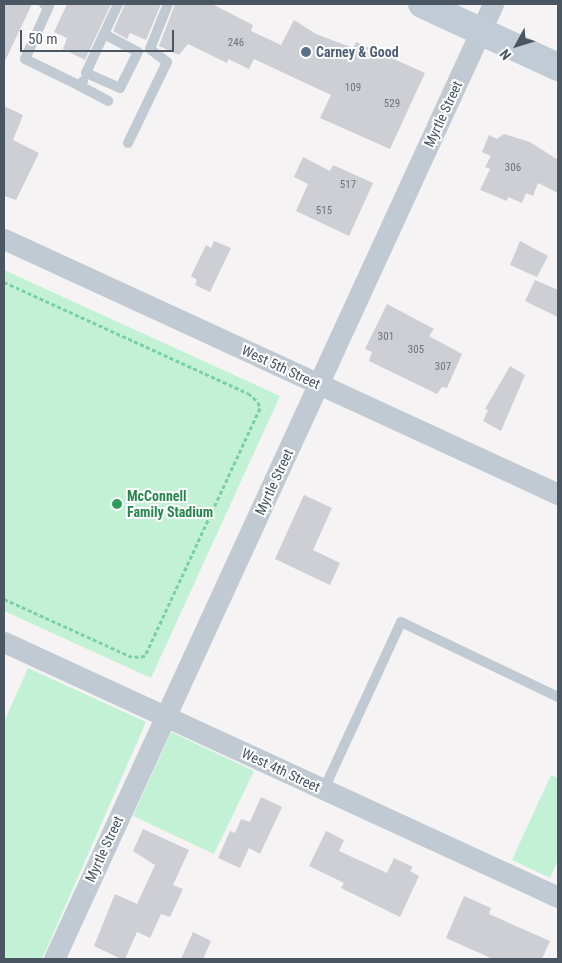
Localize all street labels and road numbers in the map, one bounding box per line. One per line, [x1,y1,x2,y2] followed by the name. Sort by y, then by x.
[420,78,466,150] street label: Myrtle Street
[239,342,323,392] street label: West 5th Street
[251,446,297,518] street label: Myrtle Street
[239,745,323,795] street label: West 4th Street
[81,813,127,885] street label: Myrtle Street

